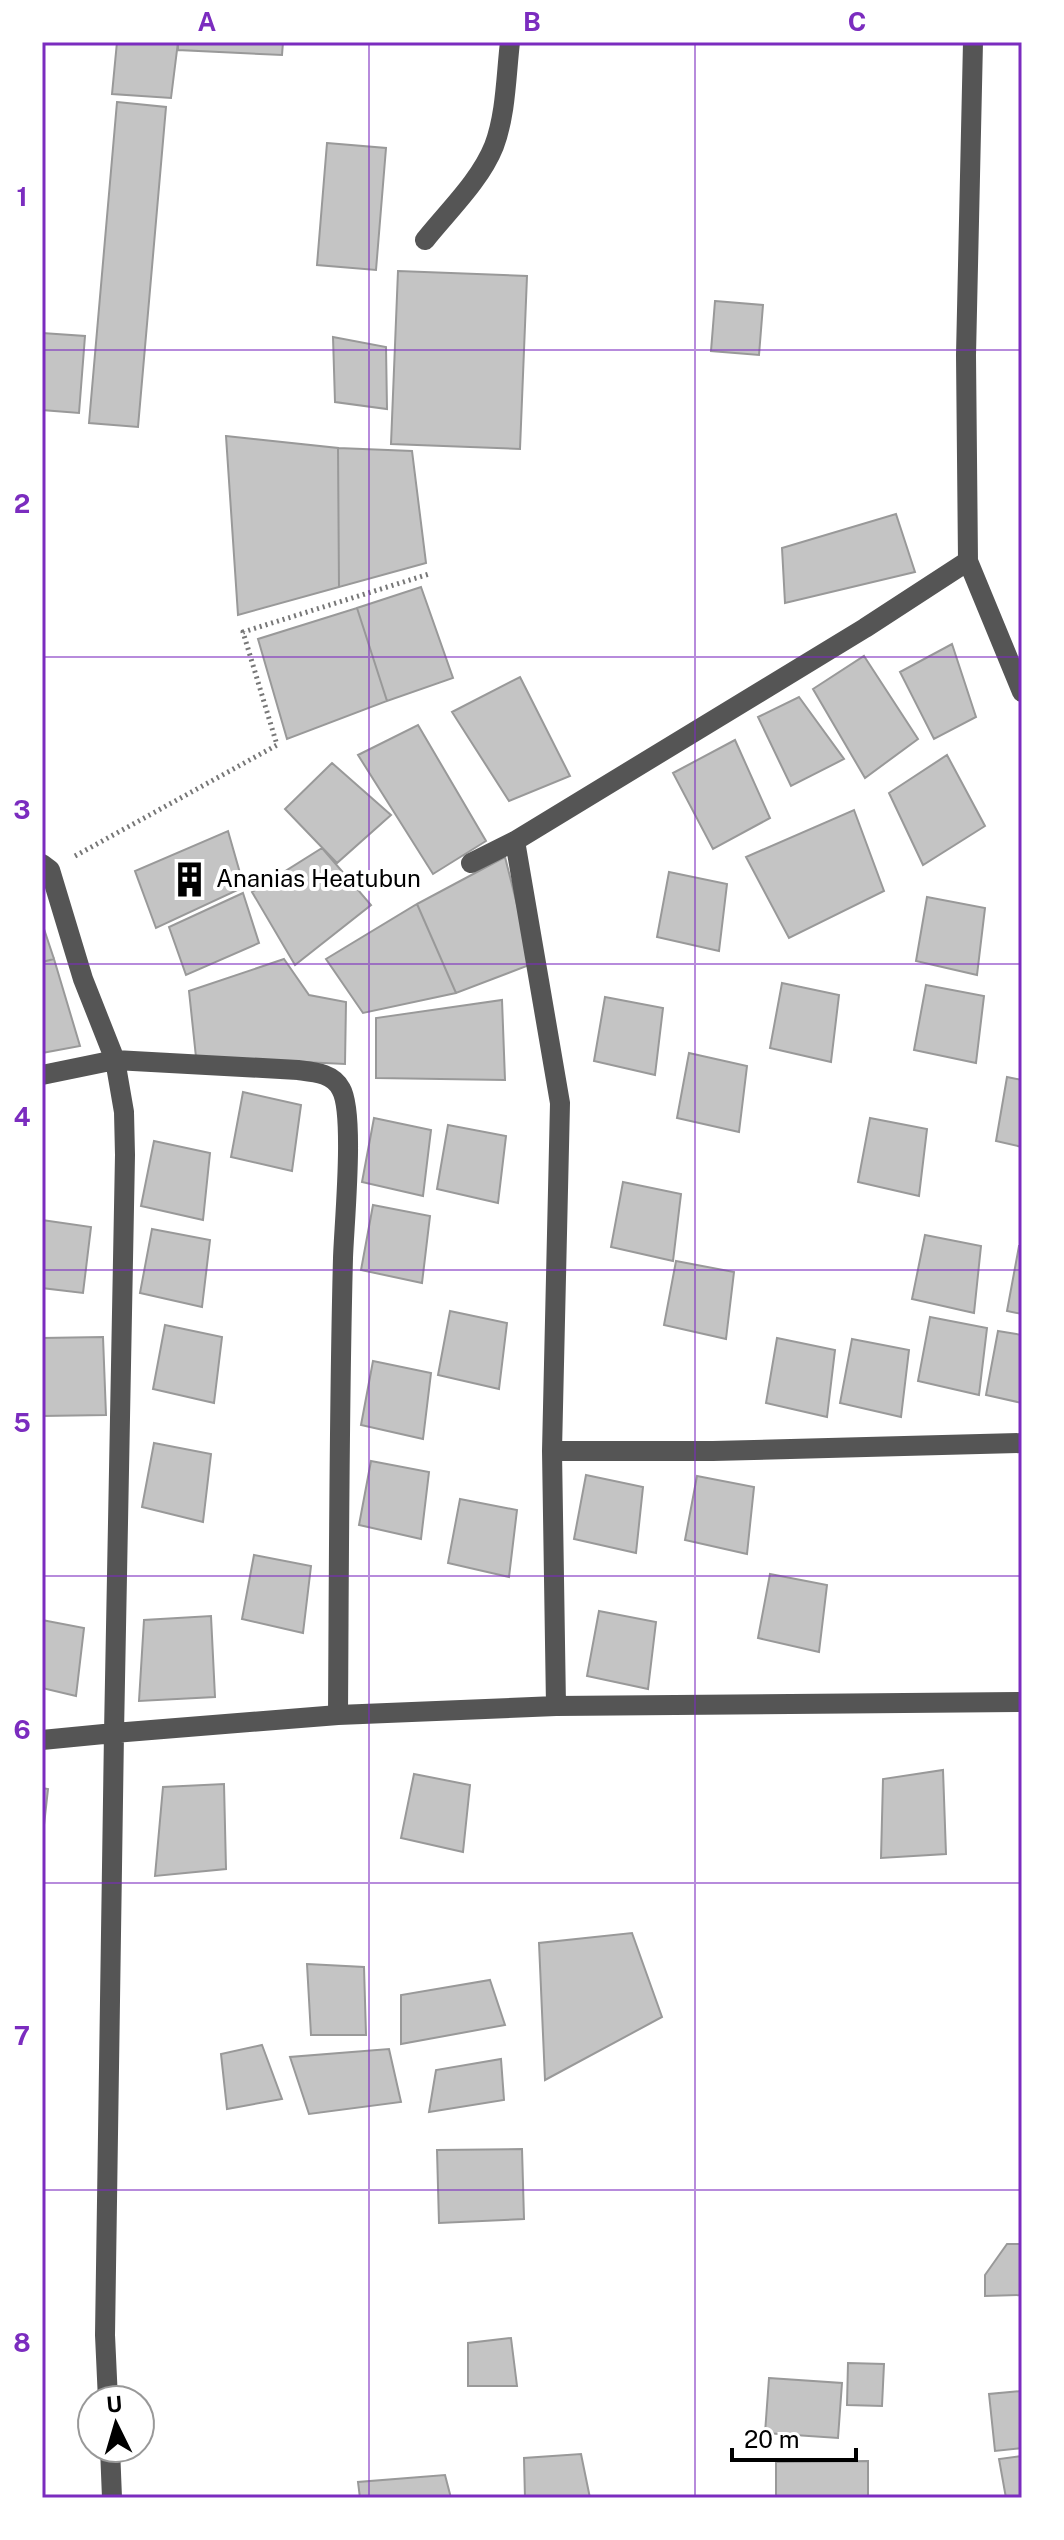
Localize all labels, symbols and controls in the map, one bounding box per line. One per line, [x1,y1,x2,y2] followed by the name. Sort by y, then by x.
[198,6,217,37] text: A
[523,6,541,37] text: B
[848,6,866,37] text: C
[16,181,28,212] text: 1
[14,488,30,519] text: 2
[13,794,31,825] text: 3
[171,860,209,898] building icon: Ananias Heatubun
[216,864,421,892] place label: Ananias Heatubun
[13,1101,31,1132] text: 4
[13,1407,31,1438] text: 5
[13,1714,31,1745] text: 6
[14,2020,30,2051] text: 7
[13,2327,31,2358] text: 8
[76,2384,156,2464] north arrow
[105,2390,123,2418] text: U
[732,2412,856,2462] scale bar
[744,2425,800,2453] text: 20 m

